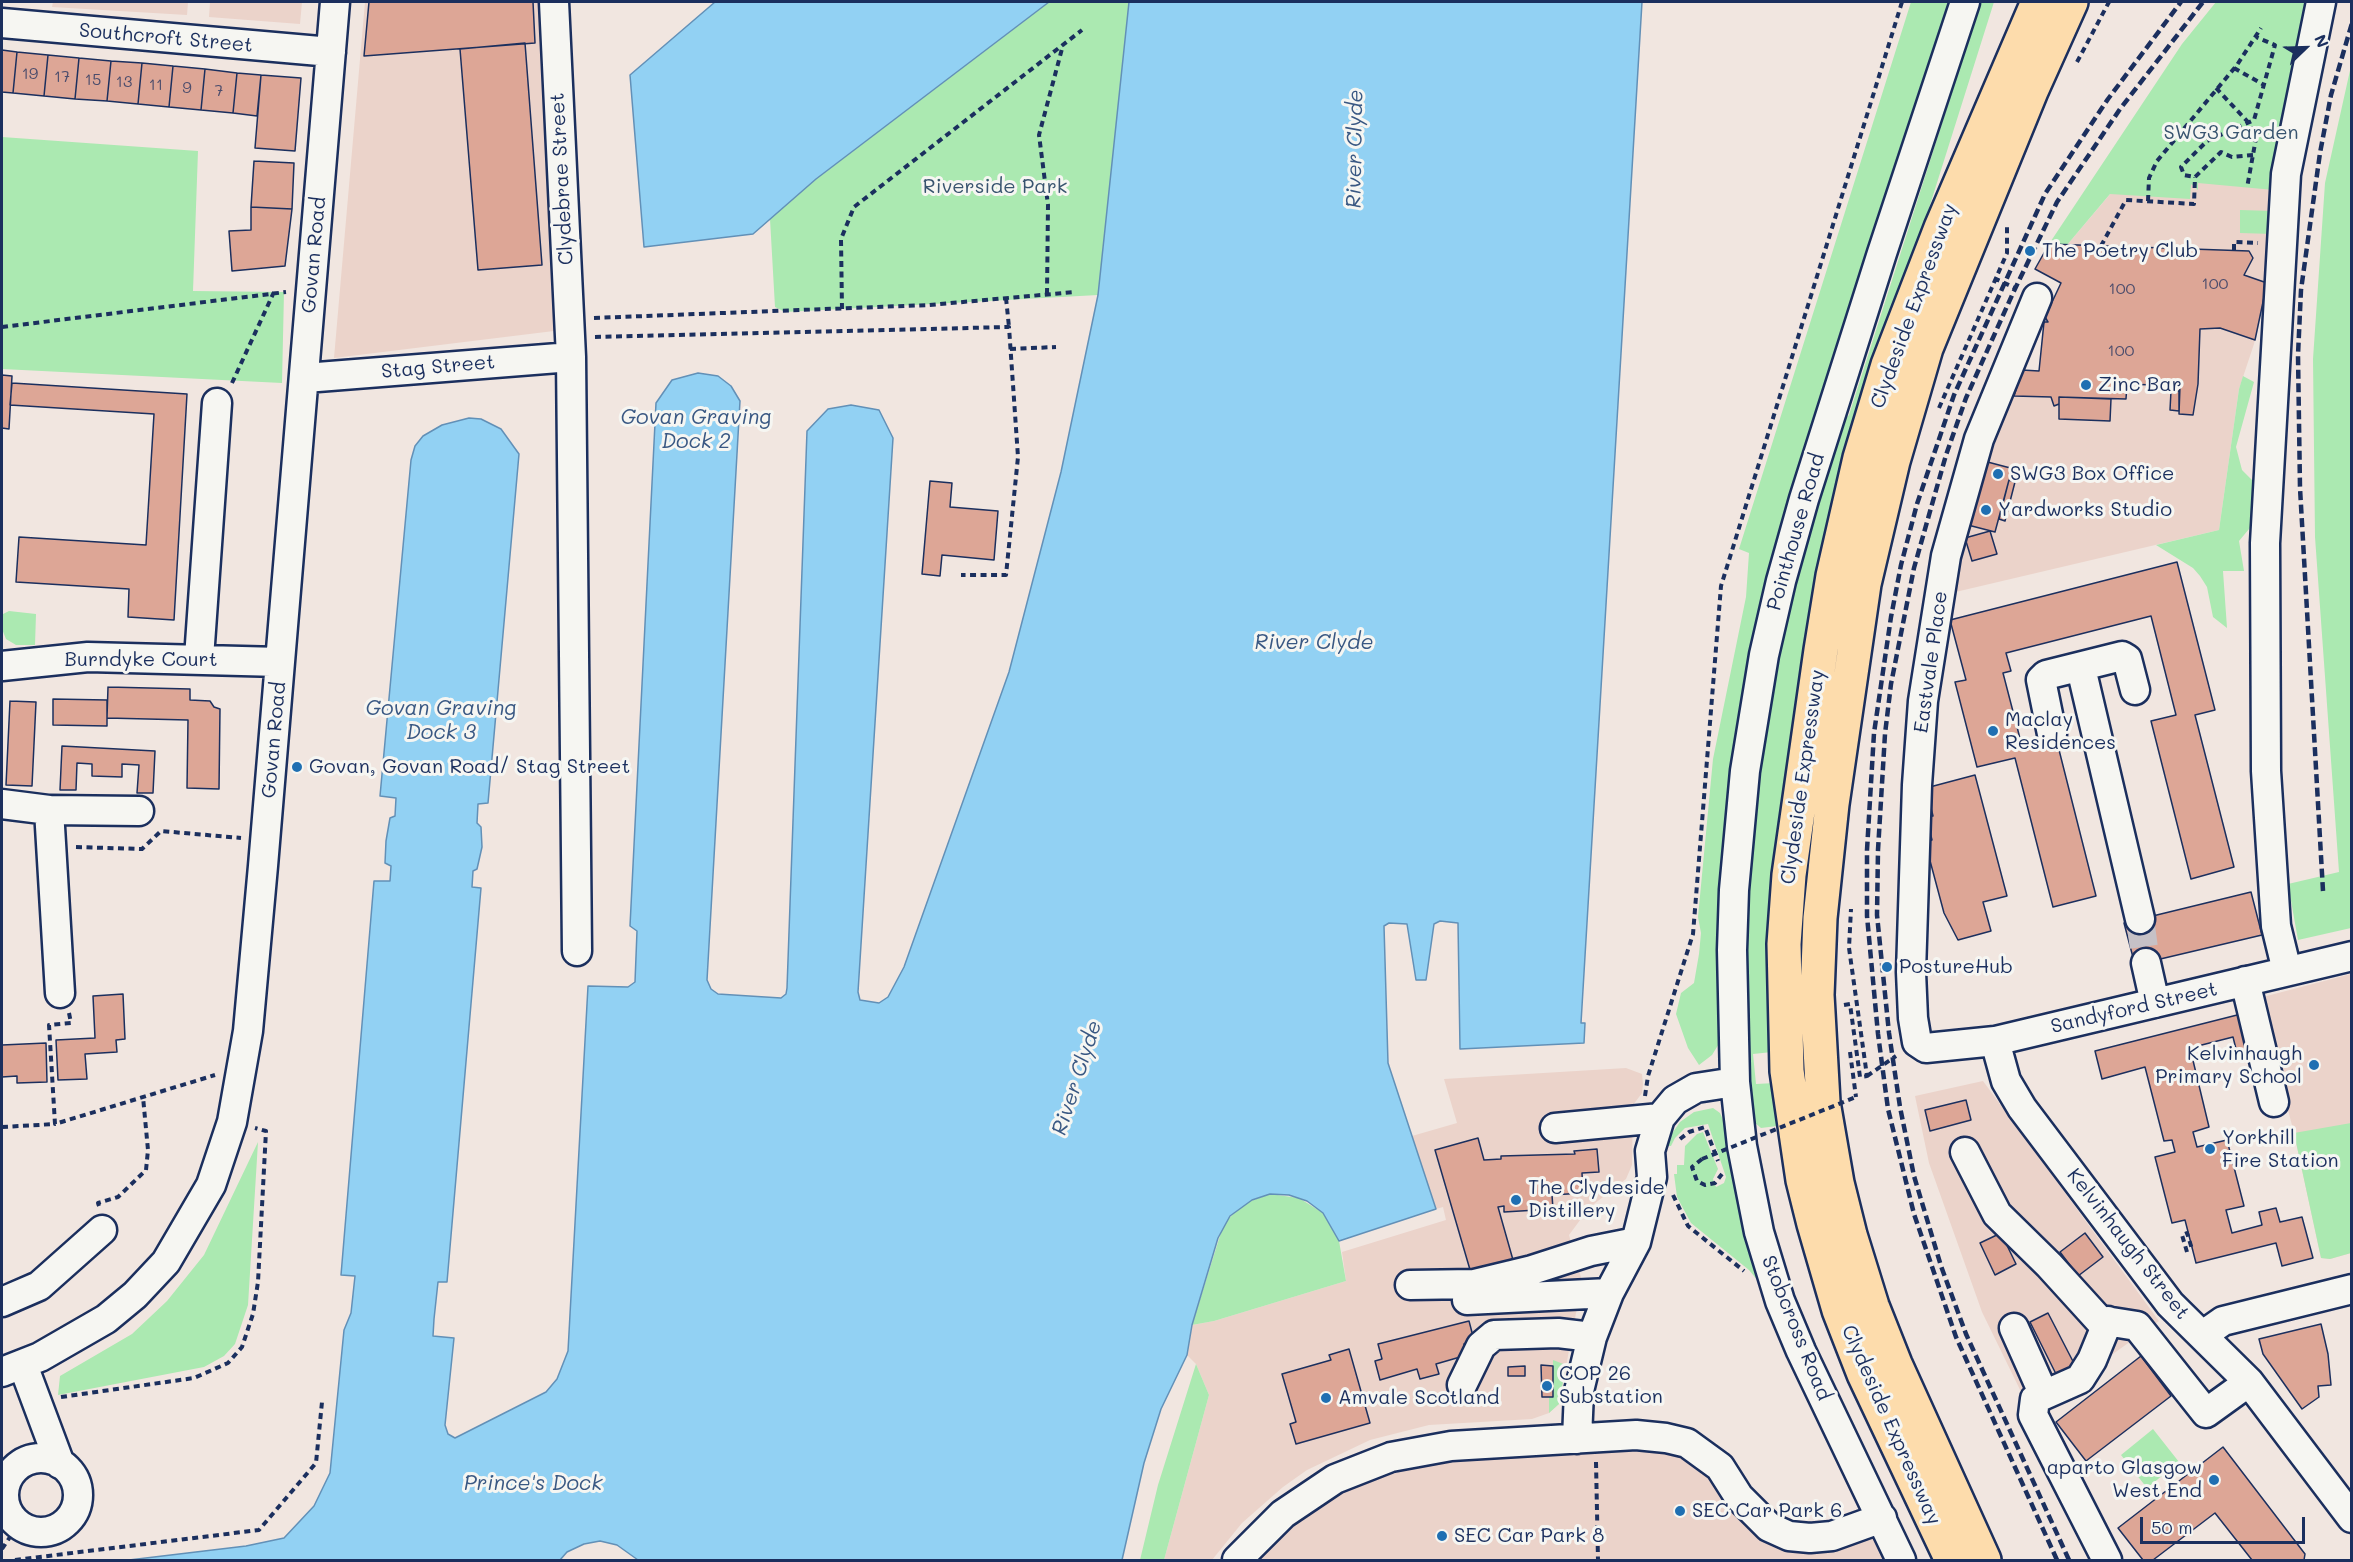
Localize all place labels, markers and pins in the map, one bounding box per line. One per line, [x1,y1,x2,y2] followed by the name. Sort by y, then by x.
[2042,239,2198,263] place label: The Poetry Club
[2023,244,2037,258] marker: The Poetry Club
[2098,373,2182,397] place label: Zinc Bar
[2079,378,2093,392] marker: Zinc Bar
[2010,462,2174,486] place label: SWG3 Box Office
[1991,467,2005,481] marker: SWG3 Box Office
[1998,498,2172,522] place label: Yardworks Studio
[1979,503,1993,517] marker: Yardworks Studio
[2005,708,2116,755] place label: Maclay Residences
[1986,724,2000,738] marker: Maclay Residences
[309,755,630,779] place label: Govan, Govan Road/ Stag Street
[290,760,304,774] marker: Govan, Govan Road/ Stag Street
[1899,955,2013,979] place label: PostureHub
[1880,960,1894,974] marker: PostureHub
[2155,1042,2302,1089] place label: Kelvinhaugh Primary School
[2307,1058,2321,1072] marker: Kelvinhaugh Primary School
[2222,1126,2338,1173] place label: Yorkhill Fire Station
[2203,1142,2217,1156] marker: Yorkhill Fire Station
[1528,1176,1665,1223] place label: The Clydeside Distillery
[1509,1193,1523,1207] marker: The Clydeside Distillery
[1559,1362,1663,1409] place label: COP 26 Substation
[1540,1379,1554,1393] marker: COP 26 Substation
[1338,1386,1500,1410] place label: Amvale Scotland
[1319,1391,1333,1405] marker: Amvale Scotland
[2047,1456,2202,1503] place label: aparto Glasgow West End
[2207,1473,2221,1487] marker: aparto Glasgow West End
[1692,1499,1842,1523] place label: SEC Car Park 6
[1673,1504,1687,1518] marker: SEC Car Park 6
[1454,1524,1604,1548] place label: SEC Car Park 8
[1435,1529,1449,1543] marker: SEC Car Park 8

